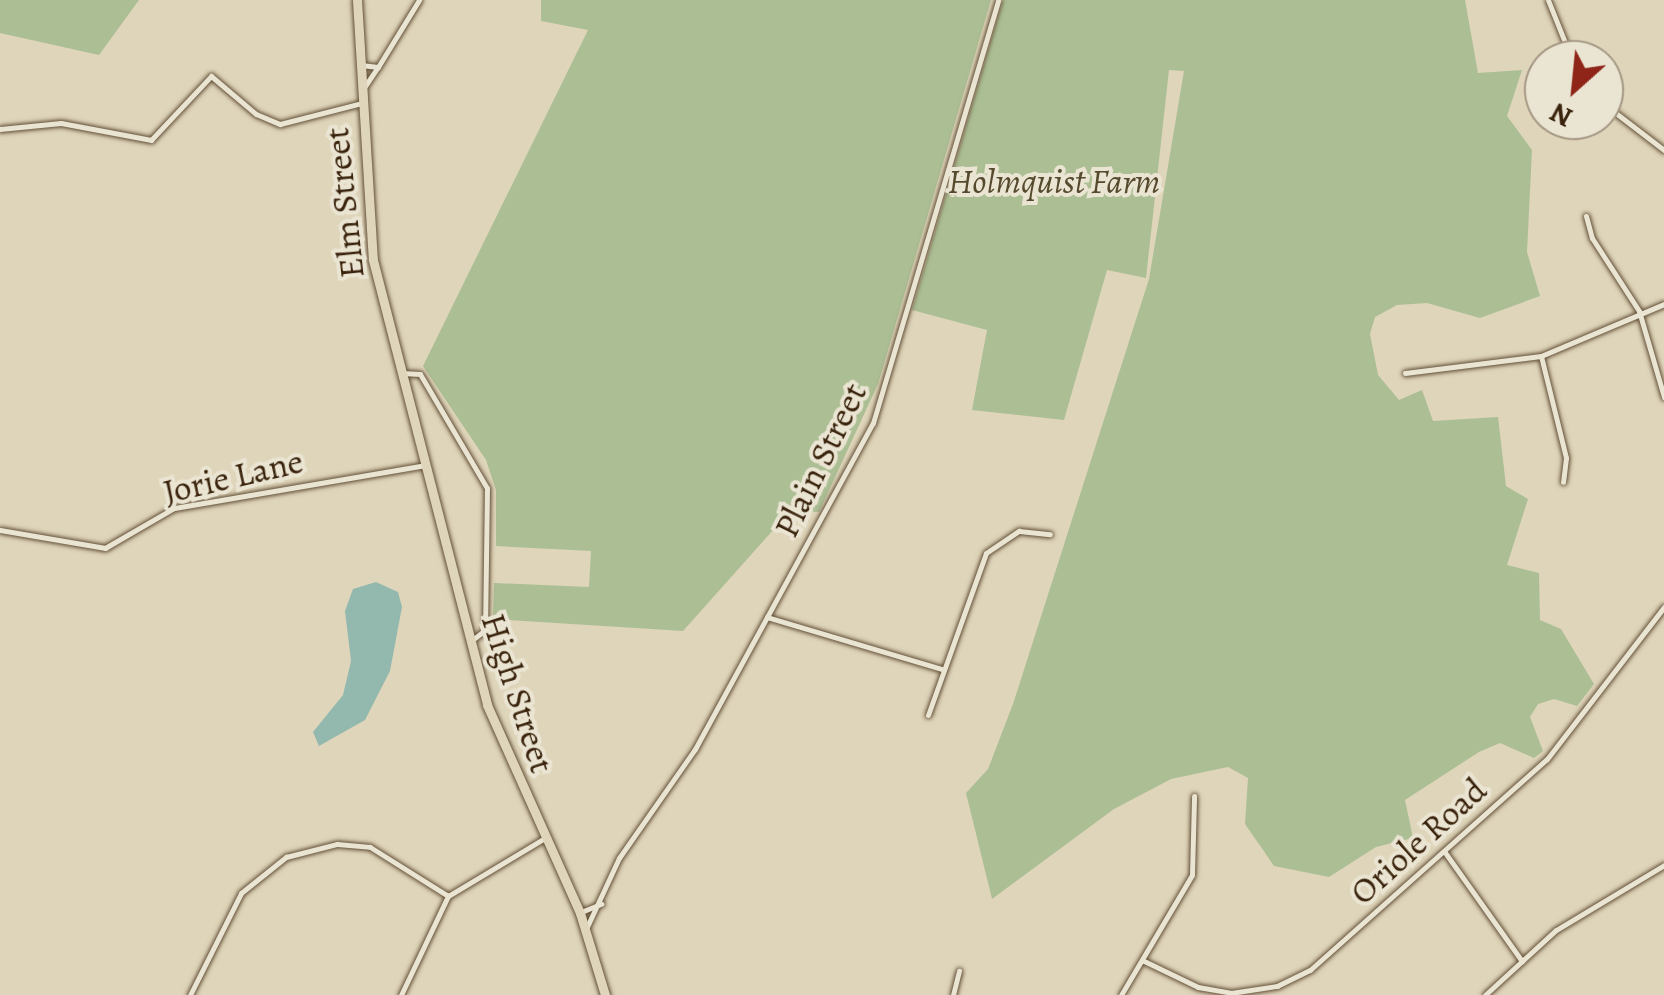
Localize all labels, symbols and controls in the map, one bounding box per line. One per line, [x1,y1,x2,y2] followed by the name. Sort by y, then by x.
[1524,40,1624,140] north arrow
[1544,93,1579,137] text: N
[315,126,373,280] street label: Elm Street
[948,160,1160,202] park label: Holmquist Farm
[765,376,875,544] street label: Plain Street
[159,440,307,512] street label: Jorie Lane
[473,608,563,778] street label: High Street
[1341,769,1495,913] street label: Oriole Road

